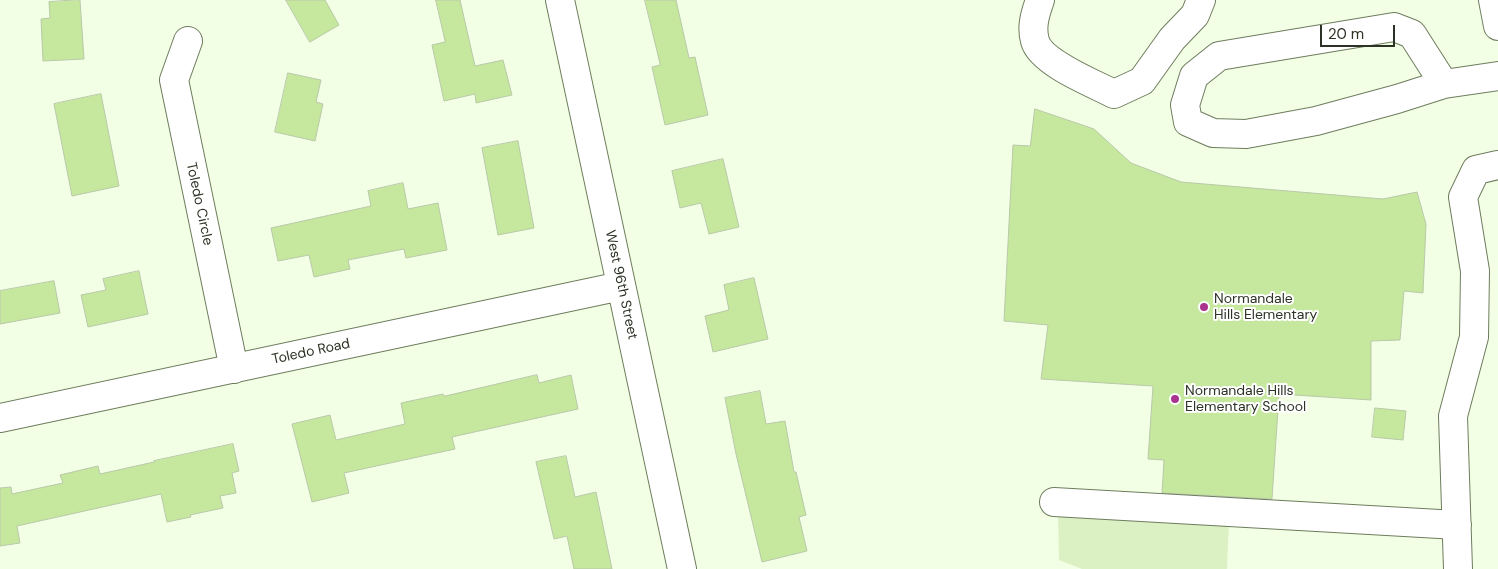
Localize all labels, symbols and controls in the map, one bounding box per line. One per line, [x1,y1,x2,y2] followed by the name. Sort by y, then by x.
[1323,15,1398,47] scale bar
[1328,24,1364,44] text: 20 m
[182,161,216,247] street label: Toledo Circle
[601,229,641,341] street label: West 96th Street
[1214,291,1317,324] place label: Normandale Hills Elementary
[1198,301,1210,313] marker: Normandale Hills Elementary
[270,336,352,368] street label: Toledo Road
[1185,383,1306,416] place label: Normandale Hills Elementary School
[1169,393,1181,405] marker: Normandale Hills Elementary School

